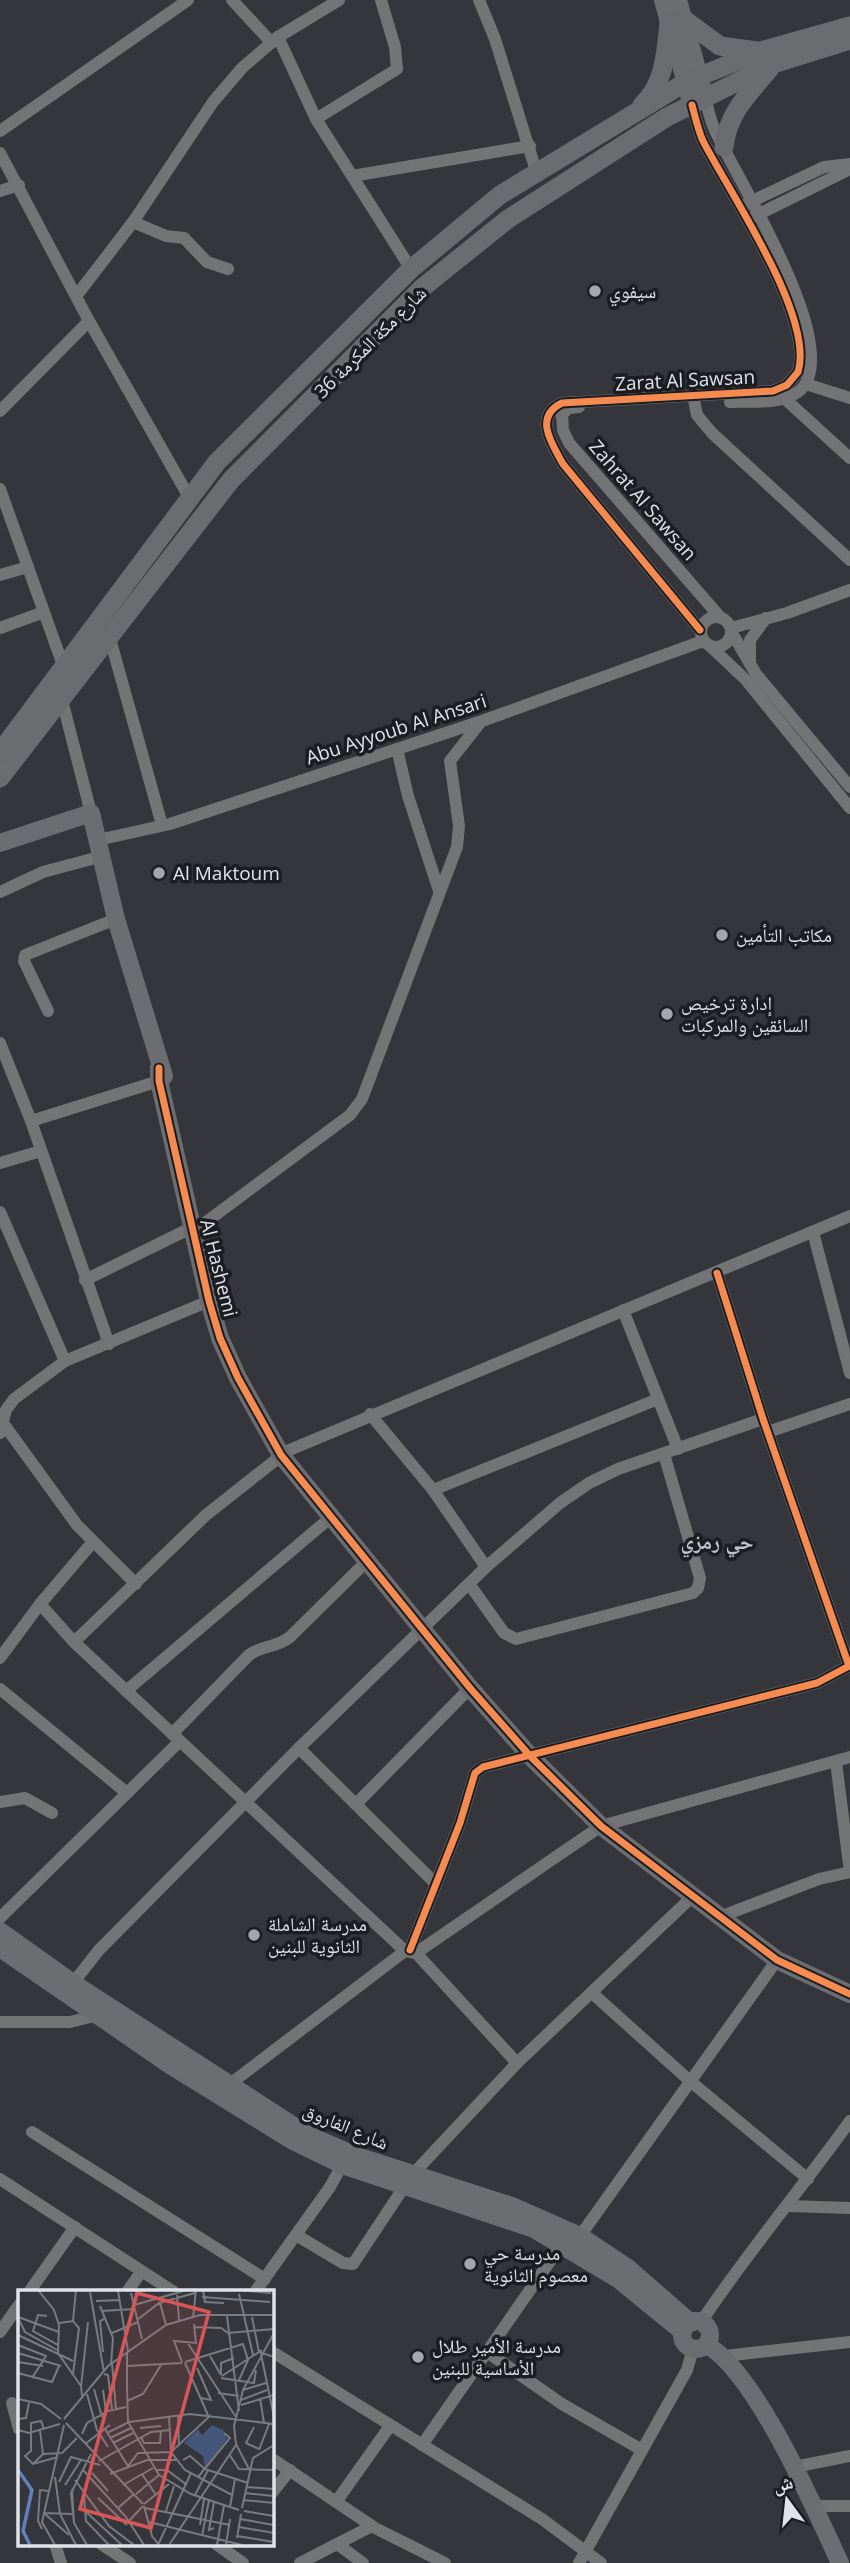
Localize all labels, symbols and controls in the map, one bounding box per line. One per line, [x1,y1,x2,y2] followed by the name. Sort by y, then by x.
[609,278,656,307] place label: سيفوي
[308,280,432,404] street label: شارع مكة المكرمة 36
[587,283,603,299] marker: سيفوي
[614,363,756,397] street label: Zarat Al Sawsan
[583,434,703,566] street label: Zahrat Al Sawsan
[302,688,490,770] street label: Abu Ayyoub Al Ansari
[173,860,280,886] place label: Al Maktoum
[151,865,167,881] marker: Al Maktoum
[736,922,832,948] place label: مكاتب التأمين
[714,927,730,943] marker: مكاتب التأمين
[681,990,808,1038] place label: إدارة ترخيص السائقين والمركبات
[659,1006,675,1022] marker: إدارة ترخيص السائقين والمركبات
[194,1216,244,1320] street label: Al Hashemi
[680,1527,754,1558] district label: حي رمزي
[268,1911,367,1959] place label: مدرسة الشاملة الثانوية للبنين
[246,1927,262,1943] marker: مدرسة الشاملة الثانوية للبنين
[299,2096,393,2156] street label: شارع الفاروق
[484,2240,588,2289] place label: مدرسة حي معصوم الثانوية
[462,2256,478,2272] marker: مدرسة حي معصوم الثانوية
[18,2290,273,2546] inset map
[432,2333,561,2381] place label: مدرسة الأمير طلال الأساسية للبنين
[410,2349,426,2365] marker: مدرسة الأمير طلال الأساسية للبنين
[752,2465,822,2535] north arrow
[769,2468,796,2499] text: ش

